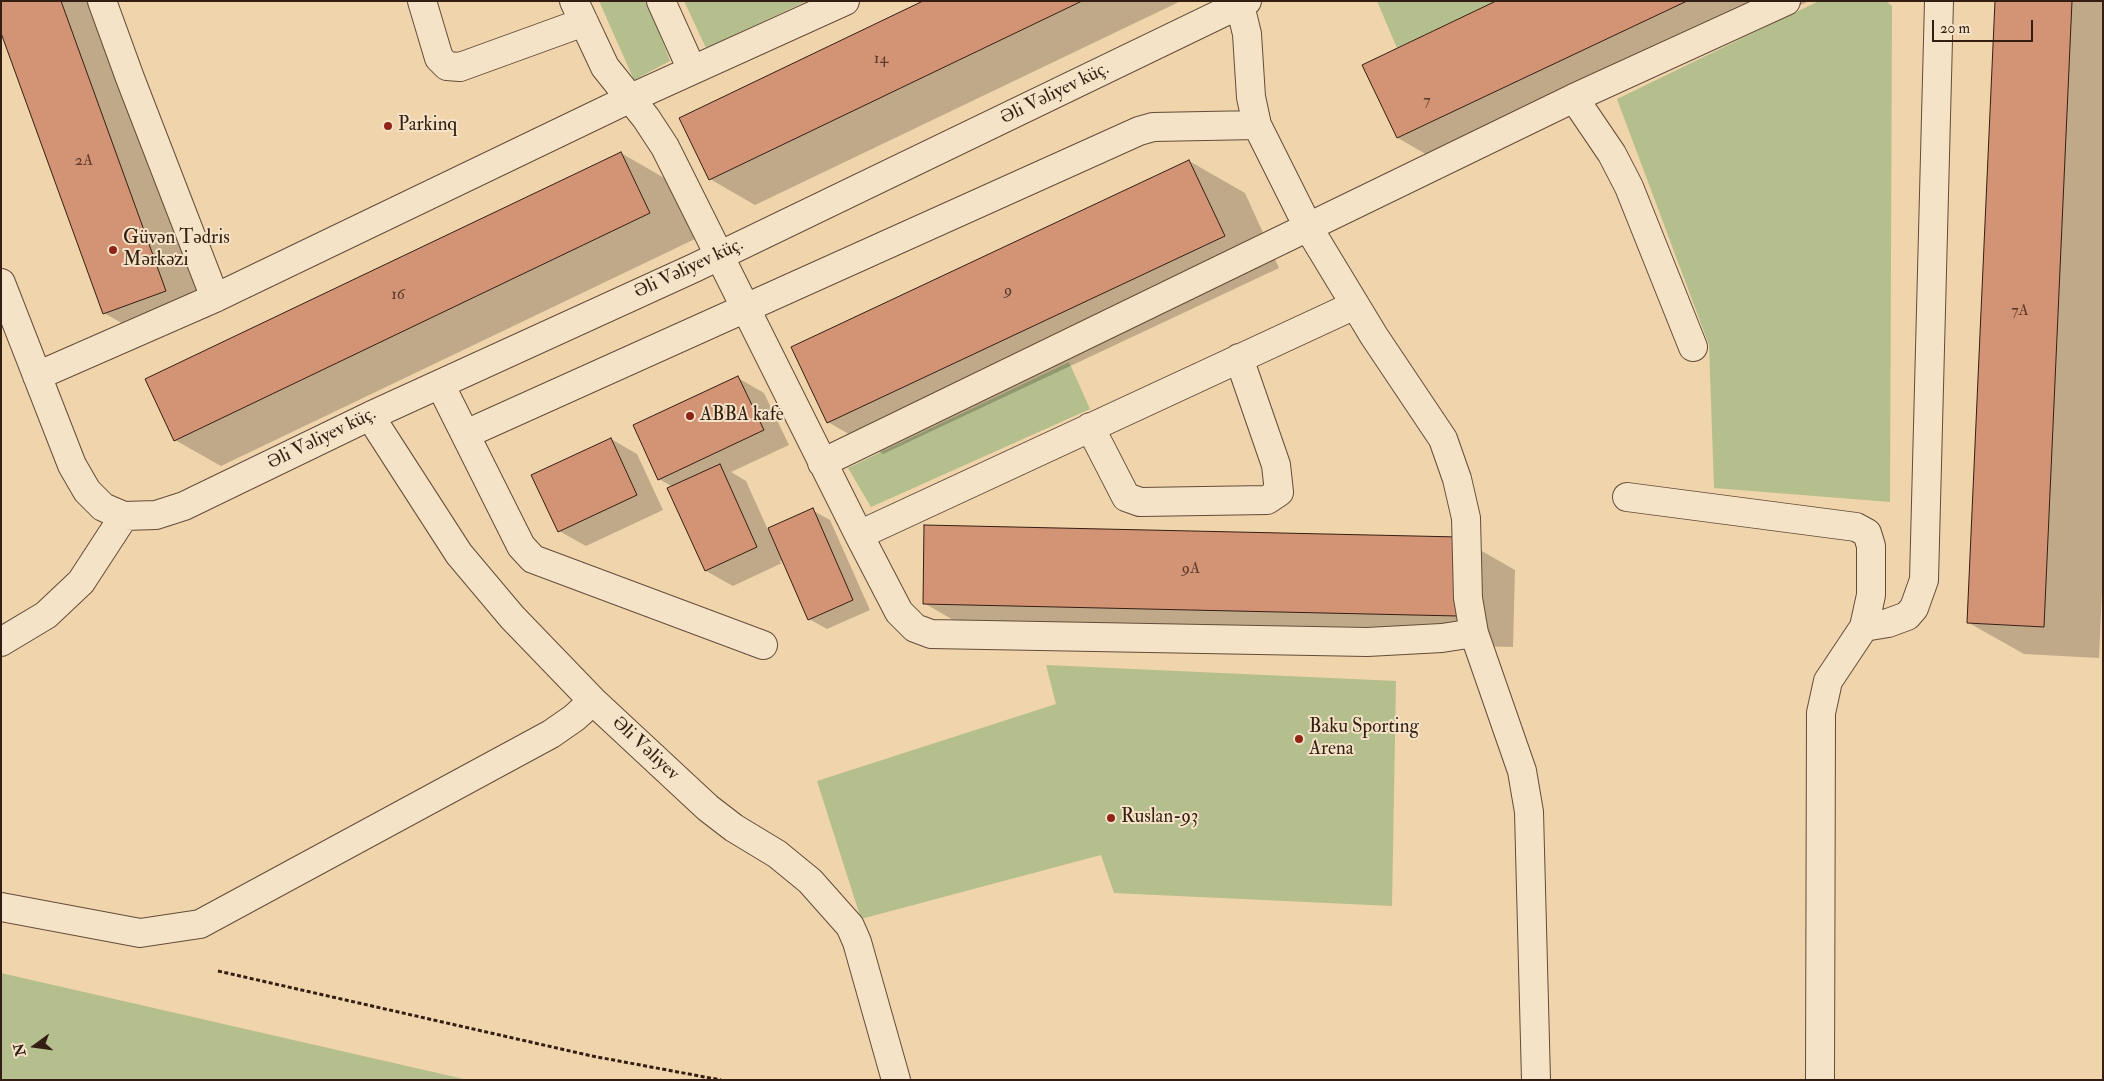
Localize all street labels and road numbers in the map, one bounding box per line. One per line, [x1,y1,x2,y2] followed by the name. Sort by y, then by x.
[997,58,1113,130] street label: Əli Vəliyev küç.
[631,234,747,304] street label: Əli Vəliyev küç.
[264,403,380,475] street label: Əli Vəliyev küç.
[607,712,683,786] street label: Əli Vəliyev

